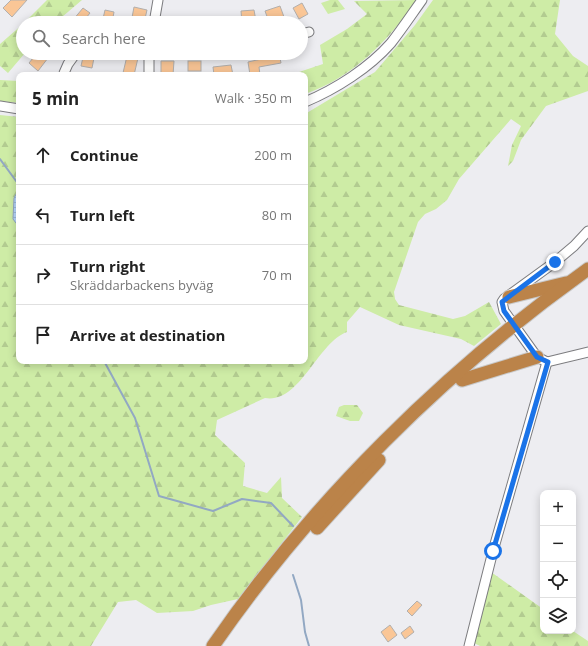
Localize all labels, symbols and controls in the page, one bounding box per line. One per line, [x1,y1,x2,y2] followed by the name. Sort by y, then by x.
[16,16,308,60] search box
[30,27,52,49] icon: search
[62,28,146,48] text: Search here
[32,87,79,110] text: 5 min
[215,89,292,107] text: Walk · 350 m
[32,144,54,166] icon: ahead
[70,145,138,165] text: Continue
[254,146,292,164] text: 200 m
[32,204,54,226] icon: left
[70,205,135,225] text: Turn left
[262,206,292,224] text: 80 m
[546,253,564,271] route end
[70,256,145,276] text: Turn right
[32,264,54,286] icon: right
[262,266,292,284] text: 70 m
[70,276,213,294] text: Skräddarbackens byväg
[32,324,54,346] icon: arrive
[70,325,225,345] text: Arrive at destination
[540,490,576,634] map controls
[540,490,576,526] button: +
[540,526,576,562] button: −
[484,542,502,560] route start
[540,562,576,598] button: locate
[540,598,576,634] button: layers

